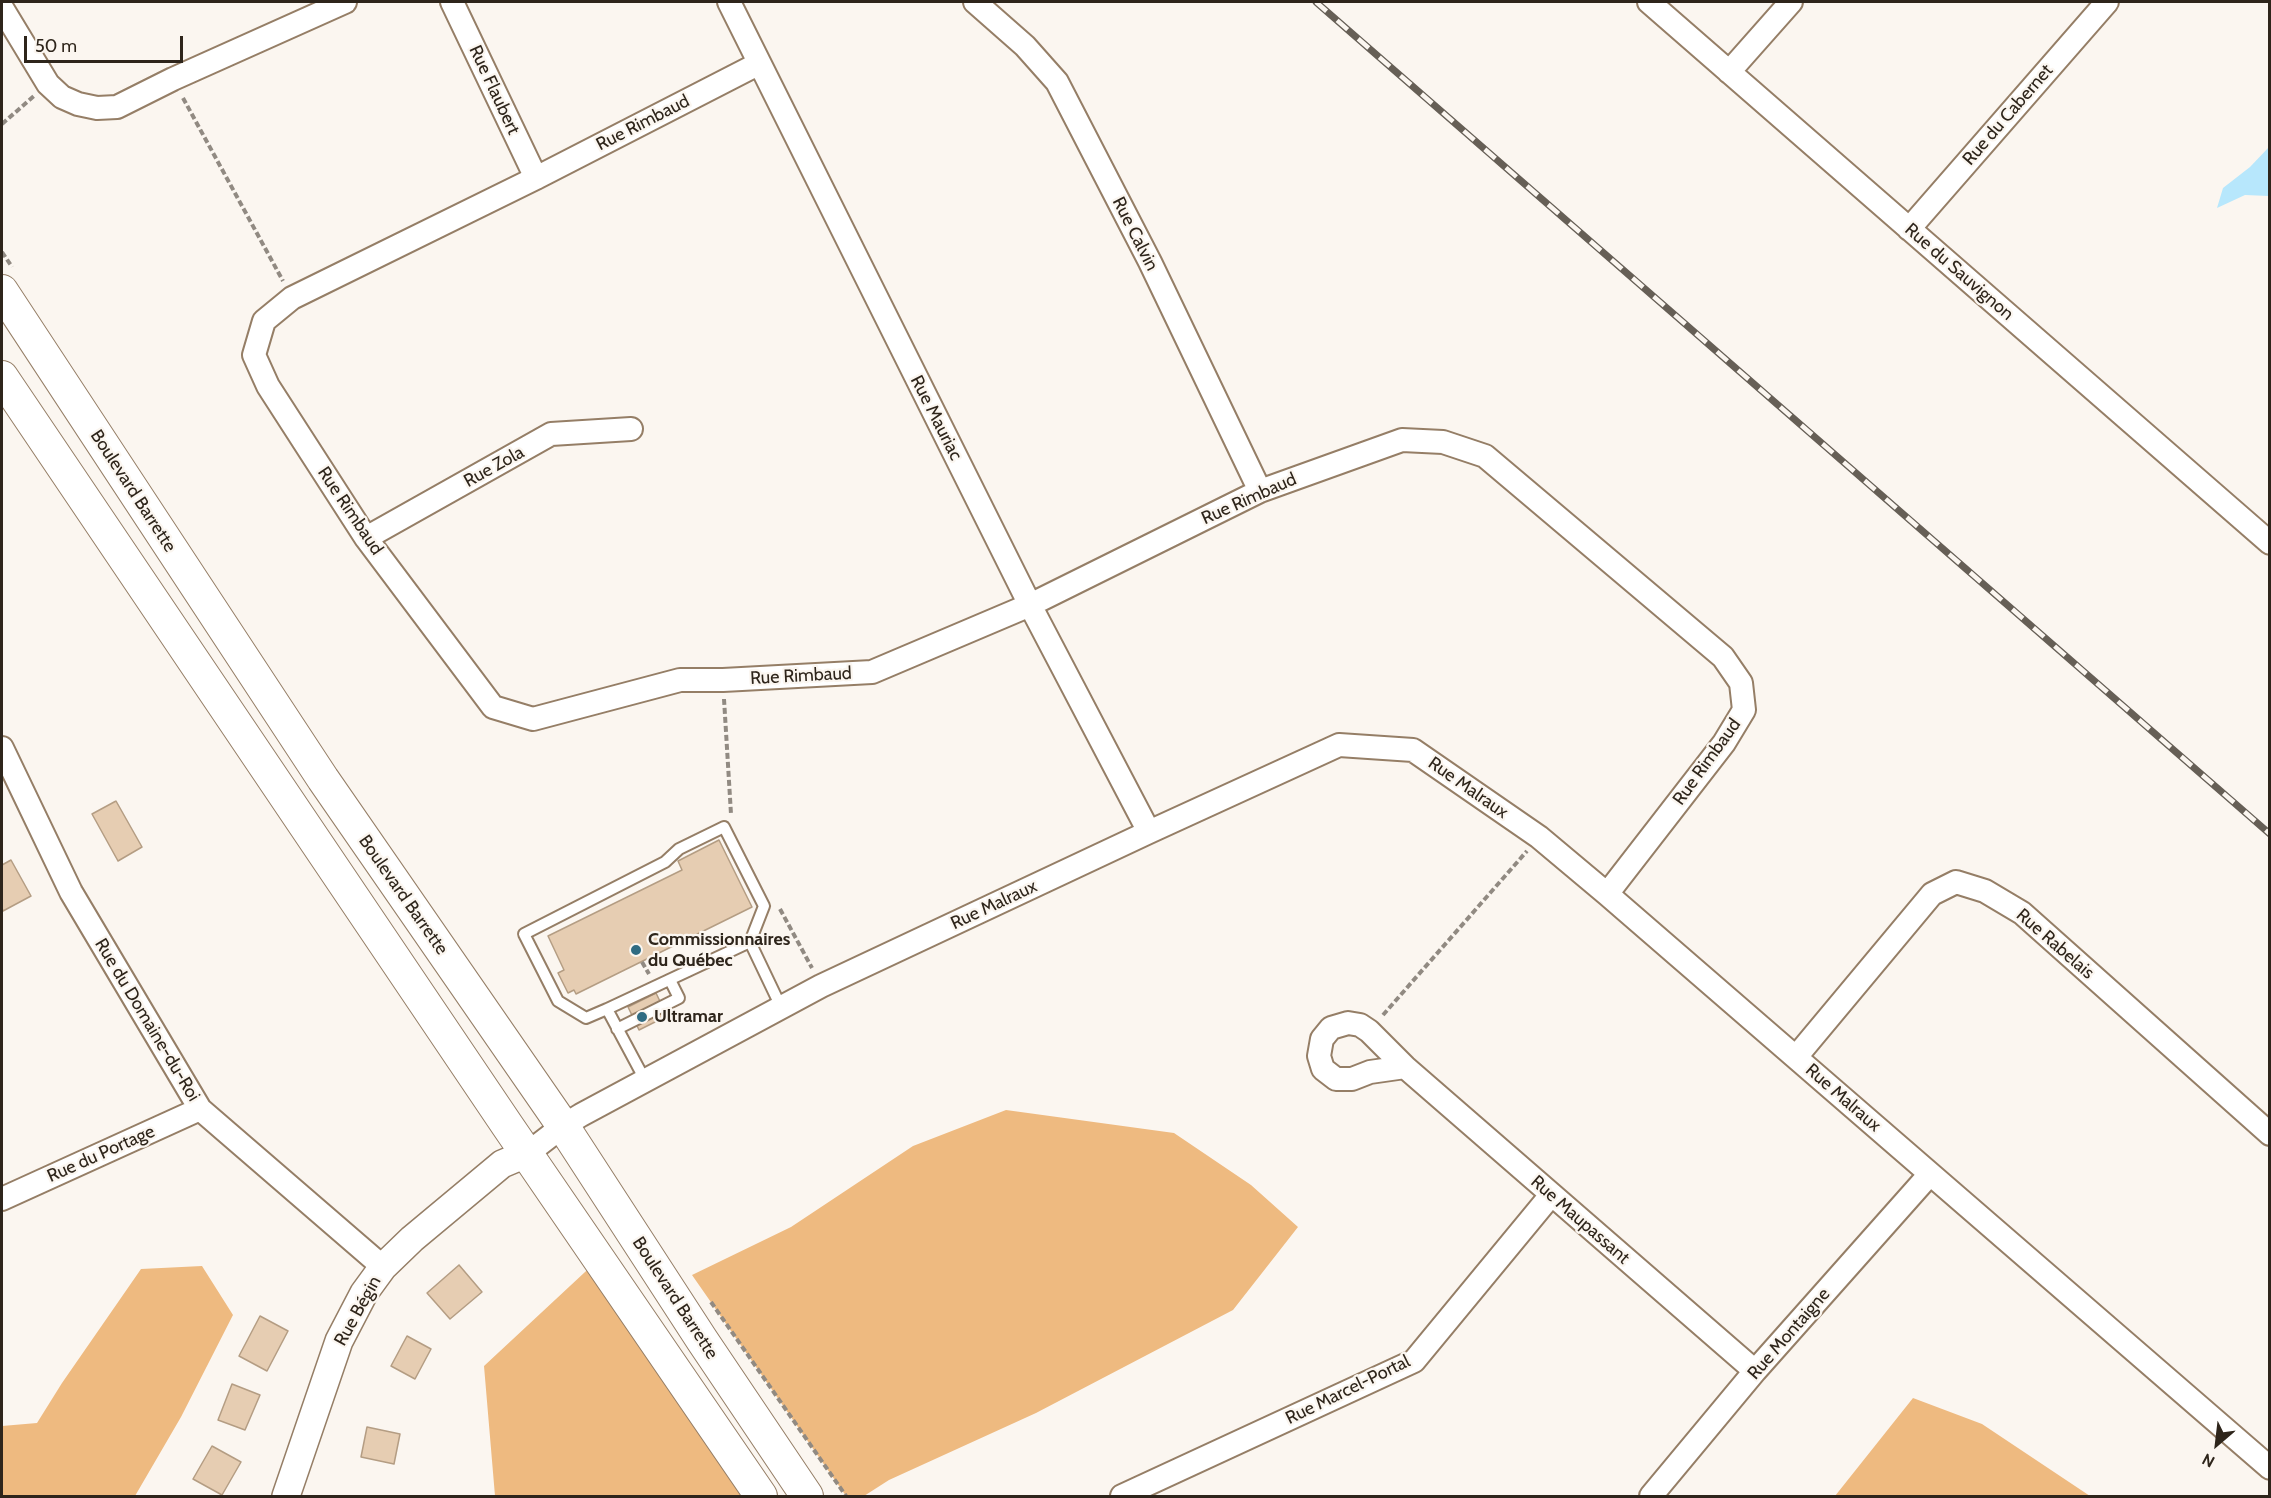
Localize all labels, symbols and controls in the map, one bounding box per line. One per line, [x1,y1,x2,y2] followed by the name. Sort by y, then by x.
[27,24,186,62] scale bar
[35,35,77,57] text: 50 m
[464,42,524,138] street label: Rue Flaubert
[1958,60,2058,170] street label: Rue du Cabernet
[593,90,693,156] street label: Rue Rimbaud
[1107,193,1163,275] street label: Rue Calvin
[1900,219,2018,325] street label: Rue du Sauvignon
[905,372,967,464] street label: Rue Mauriac
[85,426,181,556] street label: Boulevard Barrette
[460,442,528,492] street label: Rue Zola
[313,463,387,559] street label: Rue Rimbaud
[1198,468,1300,530] street label: Rue Rimbaud
[750,663,852,689] street label: Rue Rimbaud
[1668,715,1746,809] street label: Rue Rimbaud
[1424,753,1512,823] street label: Rue Malraux
[354,831,452,959] street label: Boulevard Barrette
[947,876,1041,934] street label: Rue Malraux
[2012,904,2098,984] street label: Rue Rabelais
[648,929,790,972] place label: Commissionnaires du Québec
[90,935,204,1105] street label: Rue du Domaine-du-Roi
[629,943,643,957] marker: Commissionnaires du Québec
[654,1006,723,1028] place label: Ultramar
[635,1010,649,1024] marker: Ultramar
[1801,1059,1885,1137] street label: Rue Malraux
[44,1121,158,1187] street label: Rue du Portage
[1526,1171,1634,1269] street label: Rue Maupassant
[627,1233,723,1363] street label: Boulevard Barrette
[330,1272,386,1350] street label: Rue Bégin
[1743,1284,1835,1384] street label: Rue Montaigne
[1282,1351,1414,1429] street label: Rue Marcel-Portal
[2187,1414,2247,1474] north arrow
[2199,1449,2218,1471] text: N

